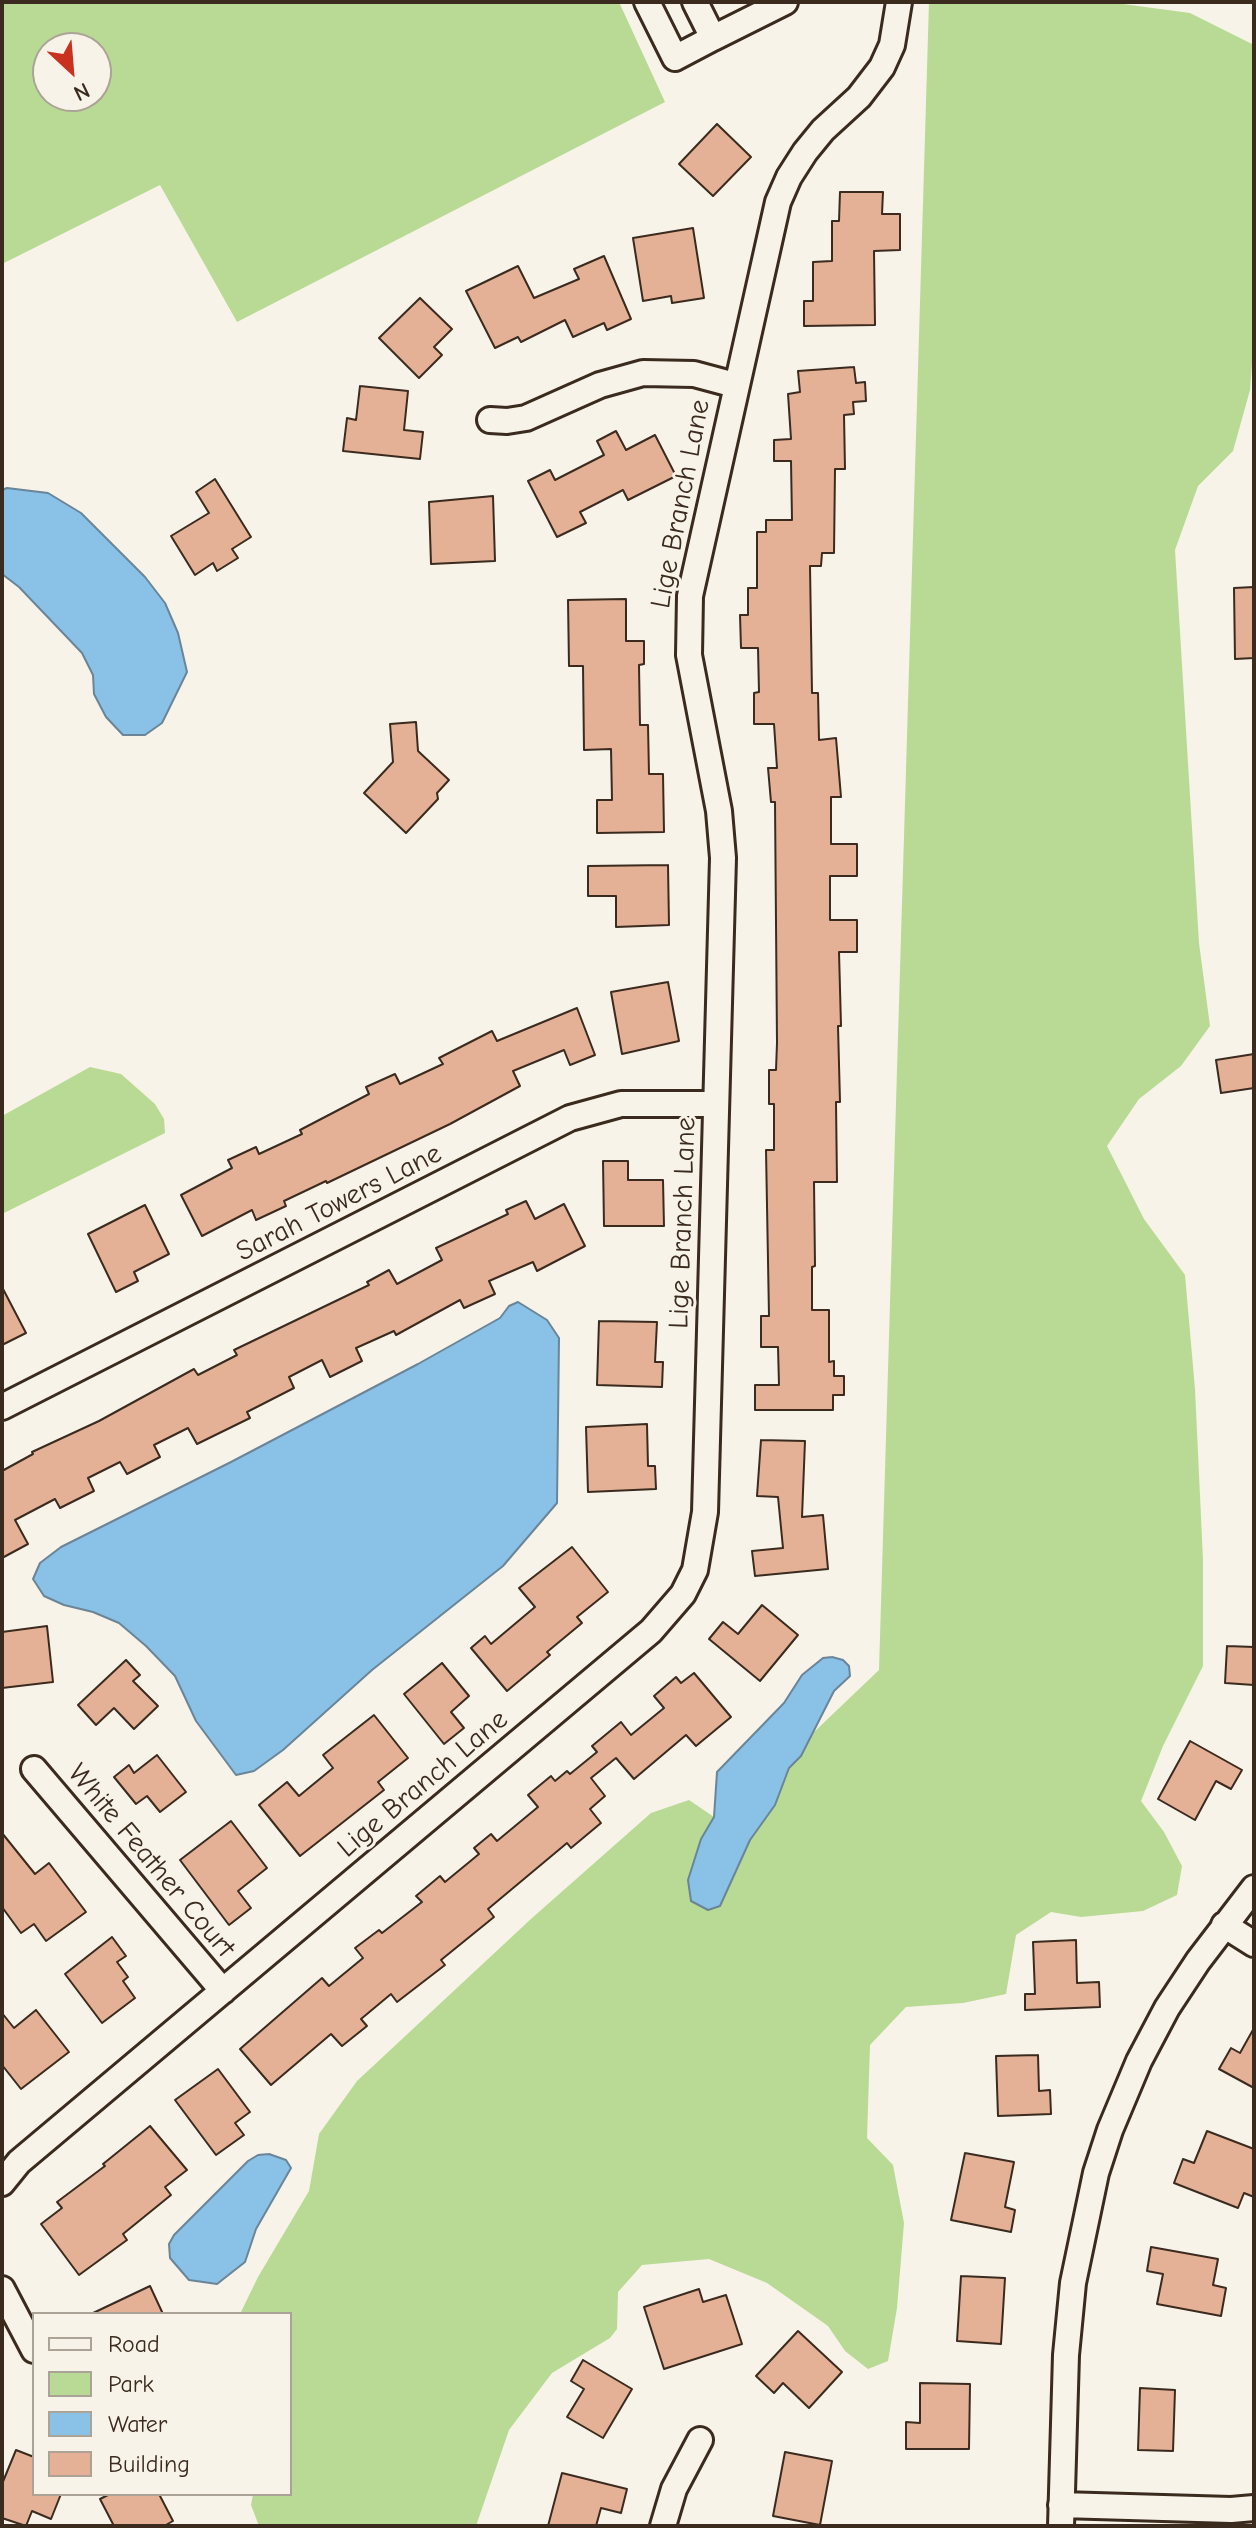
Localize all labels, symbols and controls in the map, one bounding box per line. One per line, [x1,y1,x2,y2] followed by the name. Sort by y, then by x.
[32,32,112,112] north arrow
[69,77,94,107] text: N
[644,397,718,611] street label: Lige Branch Lane
[663,1117,703,1329] street label: Lige Branch Lane
[231,1137,447,1269] street label: Sarah Towers Lane
[331,1703,515,1865] street label: Lige Branch Lane
[60,1757,242,1965] street label: White Feather Court
[32,2312,292,2496] legend
[108,2330,160,2358] text: Road
[108,2370,154,2398] text: Park
[108,2410,167,2438] text: Water
[108,2450,190,2478] text: Building

